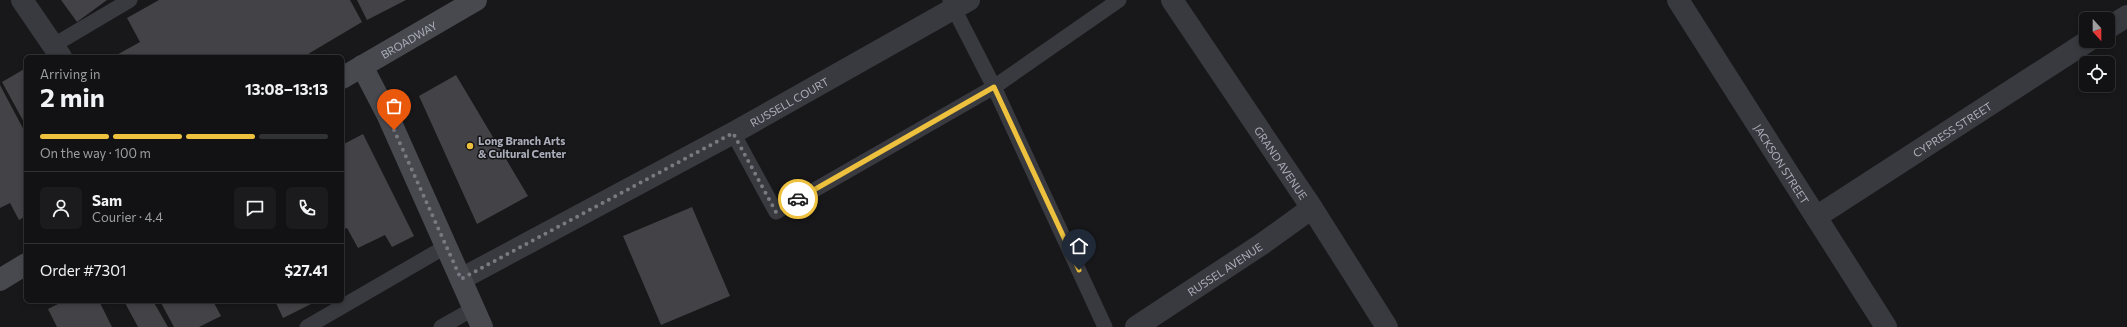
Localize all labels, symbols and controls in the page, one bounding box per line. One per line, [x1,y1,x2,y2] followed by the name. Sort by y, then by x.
[2079,12,2115,48] north arrow
[2079,12,2115,92] map controls
[378,18,439,61] street label: BROADWAY
[2079,56,2115,92] button: locate
[40,66,100,82] text: Arriving in
[747,74,831,129] street label: RUSSELL COURT
[245,80,328,98] text: 13:08–13:13
[40,81,105,112] text: 2 min
[377,89,411,130] pin
[383,95,405,117] icon: bag
[1910,99,1994,159] street label: CYPRESS STREET
[1751,121,1812,206] street label: JACKSON STREET
[1252,124,1311,202] street label: GRAND AVENUE
[478,134,567,160] place label: Long Branch Arts & Cultural Center
[465,141,475,151] marker: Long Branch Arts & Cultural Center
[40,145,151,161] text: On the way · 100 m
[778,179,818,219] courier
[40,187,82,229] button: person
[234,187,276,229] button: chat
[286,187,328,229] button: phone
[787,188,809,210] icon: car
[92,191,122,209] text: Sam
[92,209,163,225] text: Courier · 4.4
[1062,229,1096,270] pin
[1068,235,1090,257] icon: home
[1185,239,1264,298] street label: RUSSEL AVENUE
[40,261,126,279] text: Order #7301
[284,261,328,279] text: $27.41

